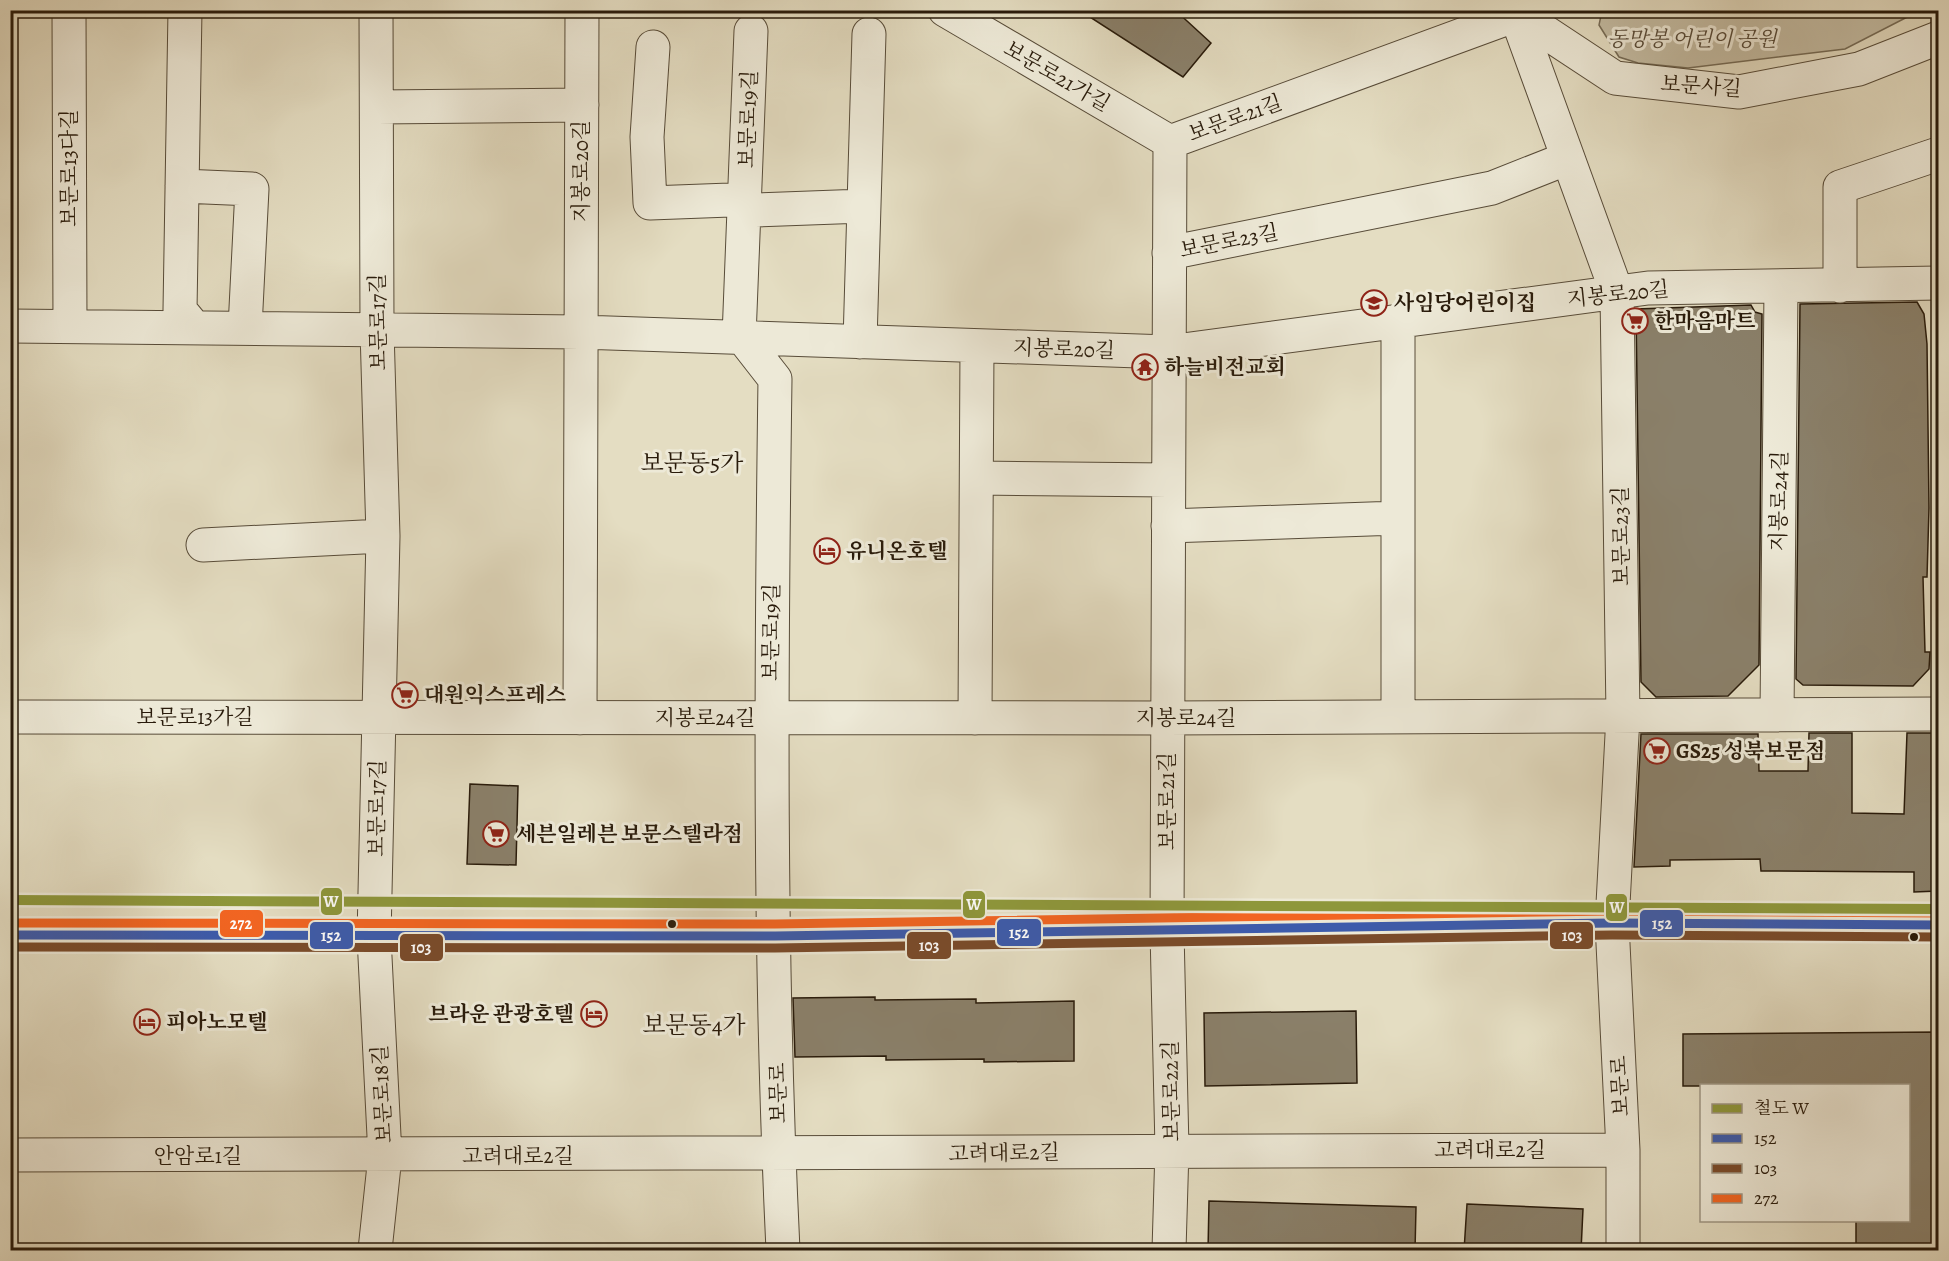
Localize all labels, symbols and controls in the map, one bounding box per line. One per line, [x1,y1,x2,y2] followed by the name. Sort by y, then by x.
[1607,25,1778,53] park label: 동망봉 어린이 공원
[999,34,1115,118] street label: 보문로21가길
[1660,69,1742,103] street label: 보문사길
[732,70,764,168] street label: 보문로19길
[1184,88,1286,148] street label: 보문로21길
[55,109,83,227] street label: 보문로13다길
[567,120,595,222] street label: 지봉로20길
[1177,218,1281,264] street label: 보문로23길
[363,273,393,371] street label: 보문로17길
[1566,275,1670,313] street label: 지봉로20길
[1359,288,1389,318] school or university icon: 사임당어린이집
[1394,289,1536,317] place label: 사임당어린이집
[1620,306,1650,336] supermarket icon: 한마음마트
[1654,307,1755,335] place label: 한마음마트
[1012,333,1116,365] street label: 지봉로20길
[1130,352,1160,382] temple icon: 하늘비전교회
[1164,353,1286,381] place label: 하늘비전교회
[640,447,744,479] district label: 보문동5가
[1764,450,1794,552] street label: 지봉로24길
[1606,486,1636,586] street label: 보문로23길
[812,536,842,566] hotel icon: 유니온호텔
[846,537,947,565] place label: 유니온호텔
[756,583,786,681] street label: 보문로19길
[390,680,420,710] supermarket icon: 대원익스프레스
[424,681,566,709] place label: 대원익스프레스
[136,703,254,731] street label: 보문로13가길
[655,704,755,732] street label: 지봉로24길
[1136,704,1236,732] street label: 지봉로24길
[1642,736,1672,766] supermarket icon: GS25 성북보문점
[1676,737,1825,765] place label: GS25 성북보문점
[1153,752,1181,850] street label: 보문로21길
[362,759,392,857] street label: 보문로17길
[481,819,511,849] supermarket icon: 세븐일레븐 보문스텔라점
[516,820,743,848] place label: 세븐일레븐 보문스텔라점
[320,887,343,916] line badge: W
[962,890,986,919] line badge: W
[322,891,339,913] text: W
[1605,893,1628,922] line badge: W
[965,894,982,916] text: W
[1608,897,1625,919] text: W
[219,909,264,938] line badge: 272
[1639,909,1684,938] line badge: 152
[230,913,252,935] text: 272
[1652,913,1672,935] text: 152
[666,918,678,930] unlabelled marker
[996,918,1042,947] line badge: 152
[309,921,354,950] line badge: 152
[1549,921,1594,950] line badge: 103
[1009,922,1029,944] text: 152
[321,925,341,947] text: 152
[1562,925,1582,947] text: 103
[906,931,952,960] line badge: 103
[1908,931,1920,943] unlabelled marker
[399,933,444,962] line badge: 103
[919,935,939,957] text: 103
[411,937,431,959] text: 103
[579,999,609,1029] hotel icon: 브라운 관광호텔
[428,1000,574,1028] place label: 브라운 관광호텔
[132,1007,162,1037] hotel icon: 피아노모텔
[166,1008,267,1036] place label: 피아노모텔
[642,1009,746,1041] district label: 보문동4가
[1156,1040,1186,1142] street label: 보문로22길
[365,1044,399,1144] street label: 보문로18길
[1604,1055,1636,1117] street label: 보문로
[763,1062,793,1124] street label: 보문로
[1700,1084,1910,1222] legend
[1754,1096,1809,1120] text: 철도 W
[1754,1126,1777,1150] text: 152
[1434,1136,1546,1164] street label: 고려대로2길
[948,1138,1060,1168] street label: 고려대로2길
[154,1142,242,1170] street label: 안암로1길
[462,1142,574,1170] street label: 고려대로2길
[1754,1156,1777,1180] text: 103
[1754,1186,1779,1210] text: 272

